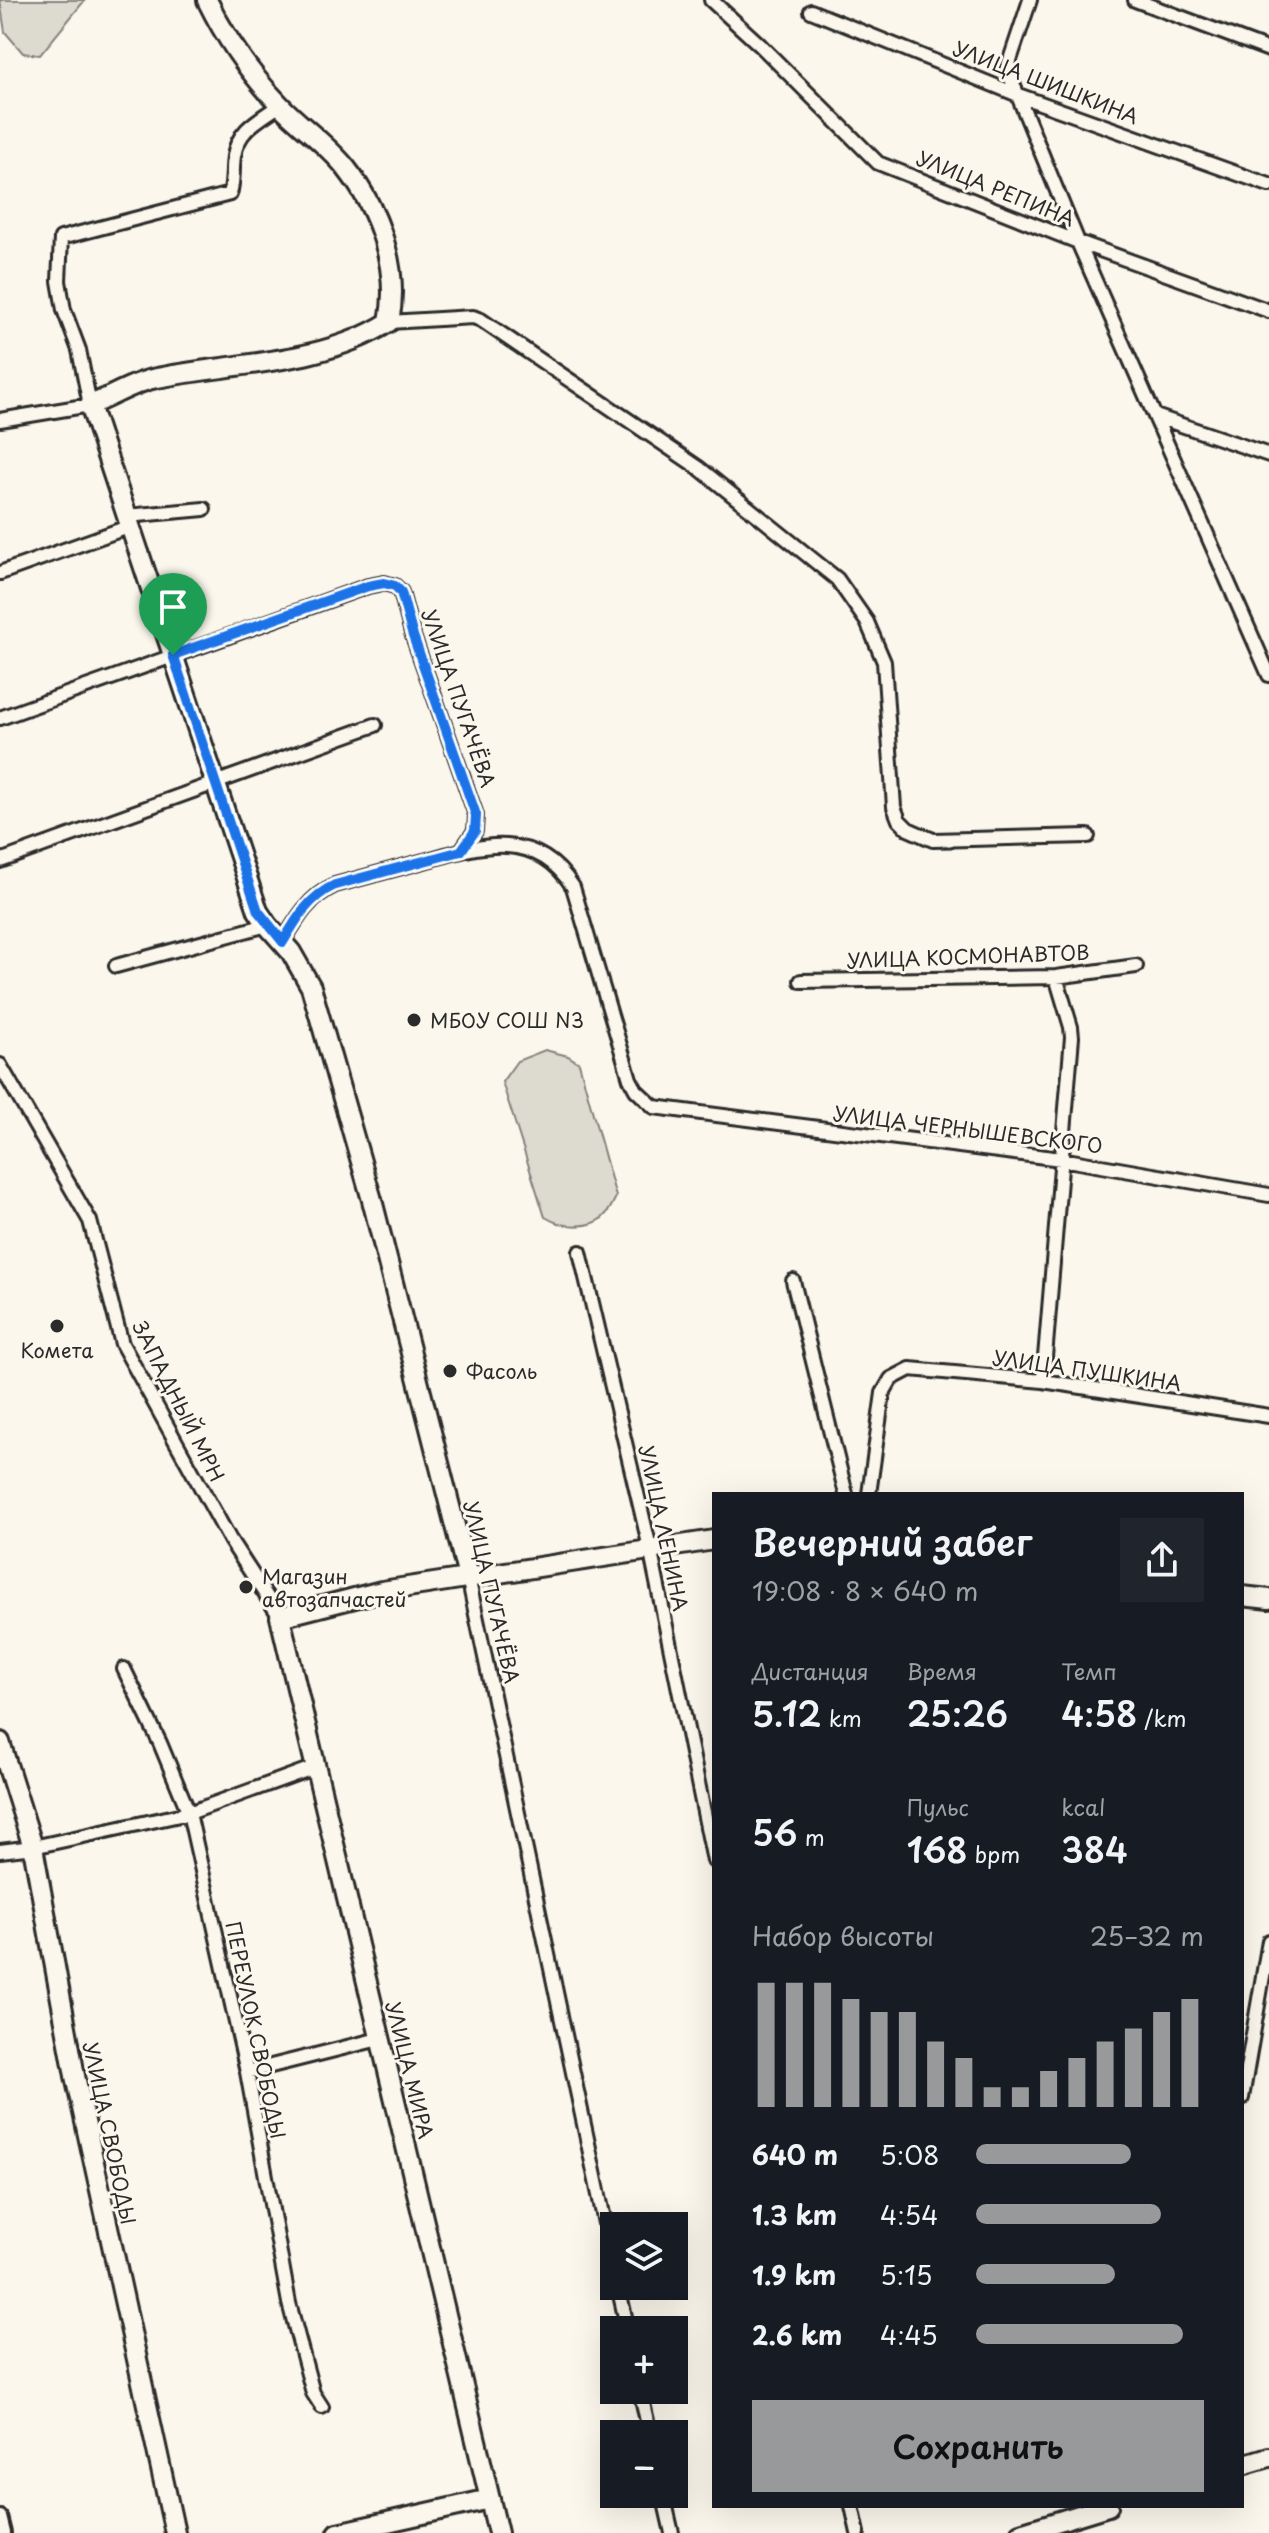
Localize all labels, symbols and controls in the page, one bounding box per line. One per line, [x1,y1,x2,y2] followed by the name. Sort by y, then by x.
[949,33,1143,131] street label: УЛИЦА ШИШКИНА
[912,143,1080,233] street label: УЛИЦА РЕПИНА
[139,573,207,655] pin
[151,585,195,629] icon: arrive
[414,605,504,791] street label: УЛИЦА ПУГАЧЁВА
[846,937,1090,975] street label: УЛИЦА КОСМОНАВТОВ
[430,1005,584,1035] place label: МБОУ СОШ N3
[405,1011,423,1029] marker: МБОУ СОШ N3
[832,1098,1104,1160] street label: УЛИЦА ЧЕРНЫШЕВСКОГО
[125,1315,233,1487] street label: ЗАПАДНЫЙ МРН
[48,1317,66,1335] marker: Комета
[21,1335,94,1365] place label: Комета
[991,1342,1183,1398] street label: УЛИЦА ПУШКИНА
[466,1356,537,1386] place label: Фасоль
[441,1362,459,1380] marker: Фасоль
[632,1442,696,1614] street label: УЛИЦА ЛЕНИНА
[456,1498,528,1686] street label: УЛИЦА ПУГАЧЁВА
[752,1514,1032,1568] text: Вечерний забег
[1120,1518,1204,1602] button: share
[262,1561,407,1614] place label: Магазин автозапчастей
[752,1571,979,1610] text: 19:08 · 8 × 640 m
[237,1578,255,1596] marker: Магазин автозапчастей
[752,1654,869,1687] text: Дистанция
[907,1654,977,1687] text: Время
[1061,1654,1117,1687] text: Темп
[752,1687,822,1739] text: 5.12
[907,1687,1008,1739] text: 25:26
[1061,1687,1137,1739] text: 4:58
[822,1701,862,1734] text: km
[1137,1701,1186,1734] text: /km
[907,1790,969,1823] text: Пульс
[1061,1790,1105,1823] text: kcal
[752,1806,798,1858] text: 56
[798,1820,825,1853] text: m
[907,1823,968,1875] text: 168
[1061,1823,1128,1875] text: 384
[968,1837,1020,1870] text: bpm
[752,1916,934,1955] text: Набор высоты
[1090,1916,1204,1955] text: 25–32 m
[218,1919,294,2141] street label: ПЕРЕУЛОК СВОБОДЫ
[378,1998,442,2142] street label: УЛИЦА МИРА
[76,2039,144,2227] street label: УЛИЦА СВОБОДЫ
[752,2135,838,2174] text: 640 m
[880,2135,939,2174] text: 5:08
[752,2195,837,2234] text: 1.3 km
[880,2195,939,2234] text: 4:54
[600,2212,688,2508] map controls
[600,2212,688,2300] button: layers
[752,2255,836,2294] text: 1.9 km
[880,2255,933,2294] text: 5:15
[752,2315,842,2354] text: 2.6 km
[880,2315,938,2354] text: 4:45
[600,2316,688,2404] button: +
[752,2400,1204,2492] button: Сохранить
[600,2420,688,2508] button: −

